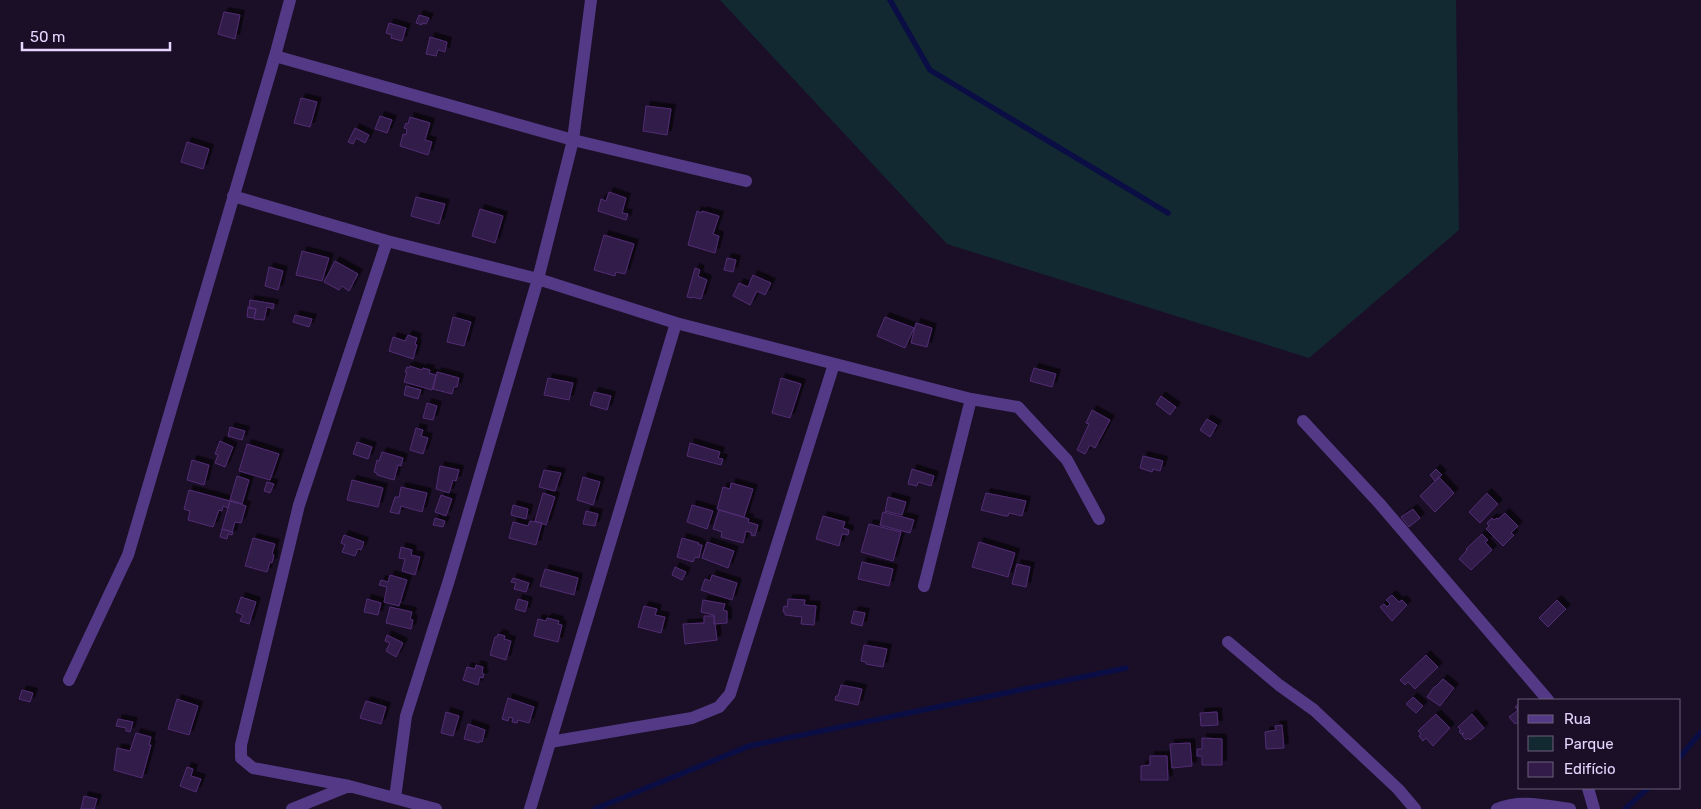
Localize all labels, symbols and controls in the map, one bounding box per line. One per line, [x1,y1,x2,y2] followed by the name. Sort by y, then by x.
[22,20,170,52] scale bar
[30,28,65,46] text: 50 m
[1518,699,1681,789] legend
[1564,710,1591,728] text: Rua
[1564,735,1614,753] text: Parque
[1564,760,1616,778] text: Edifício

